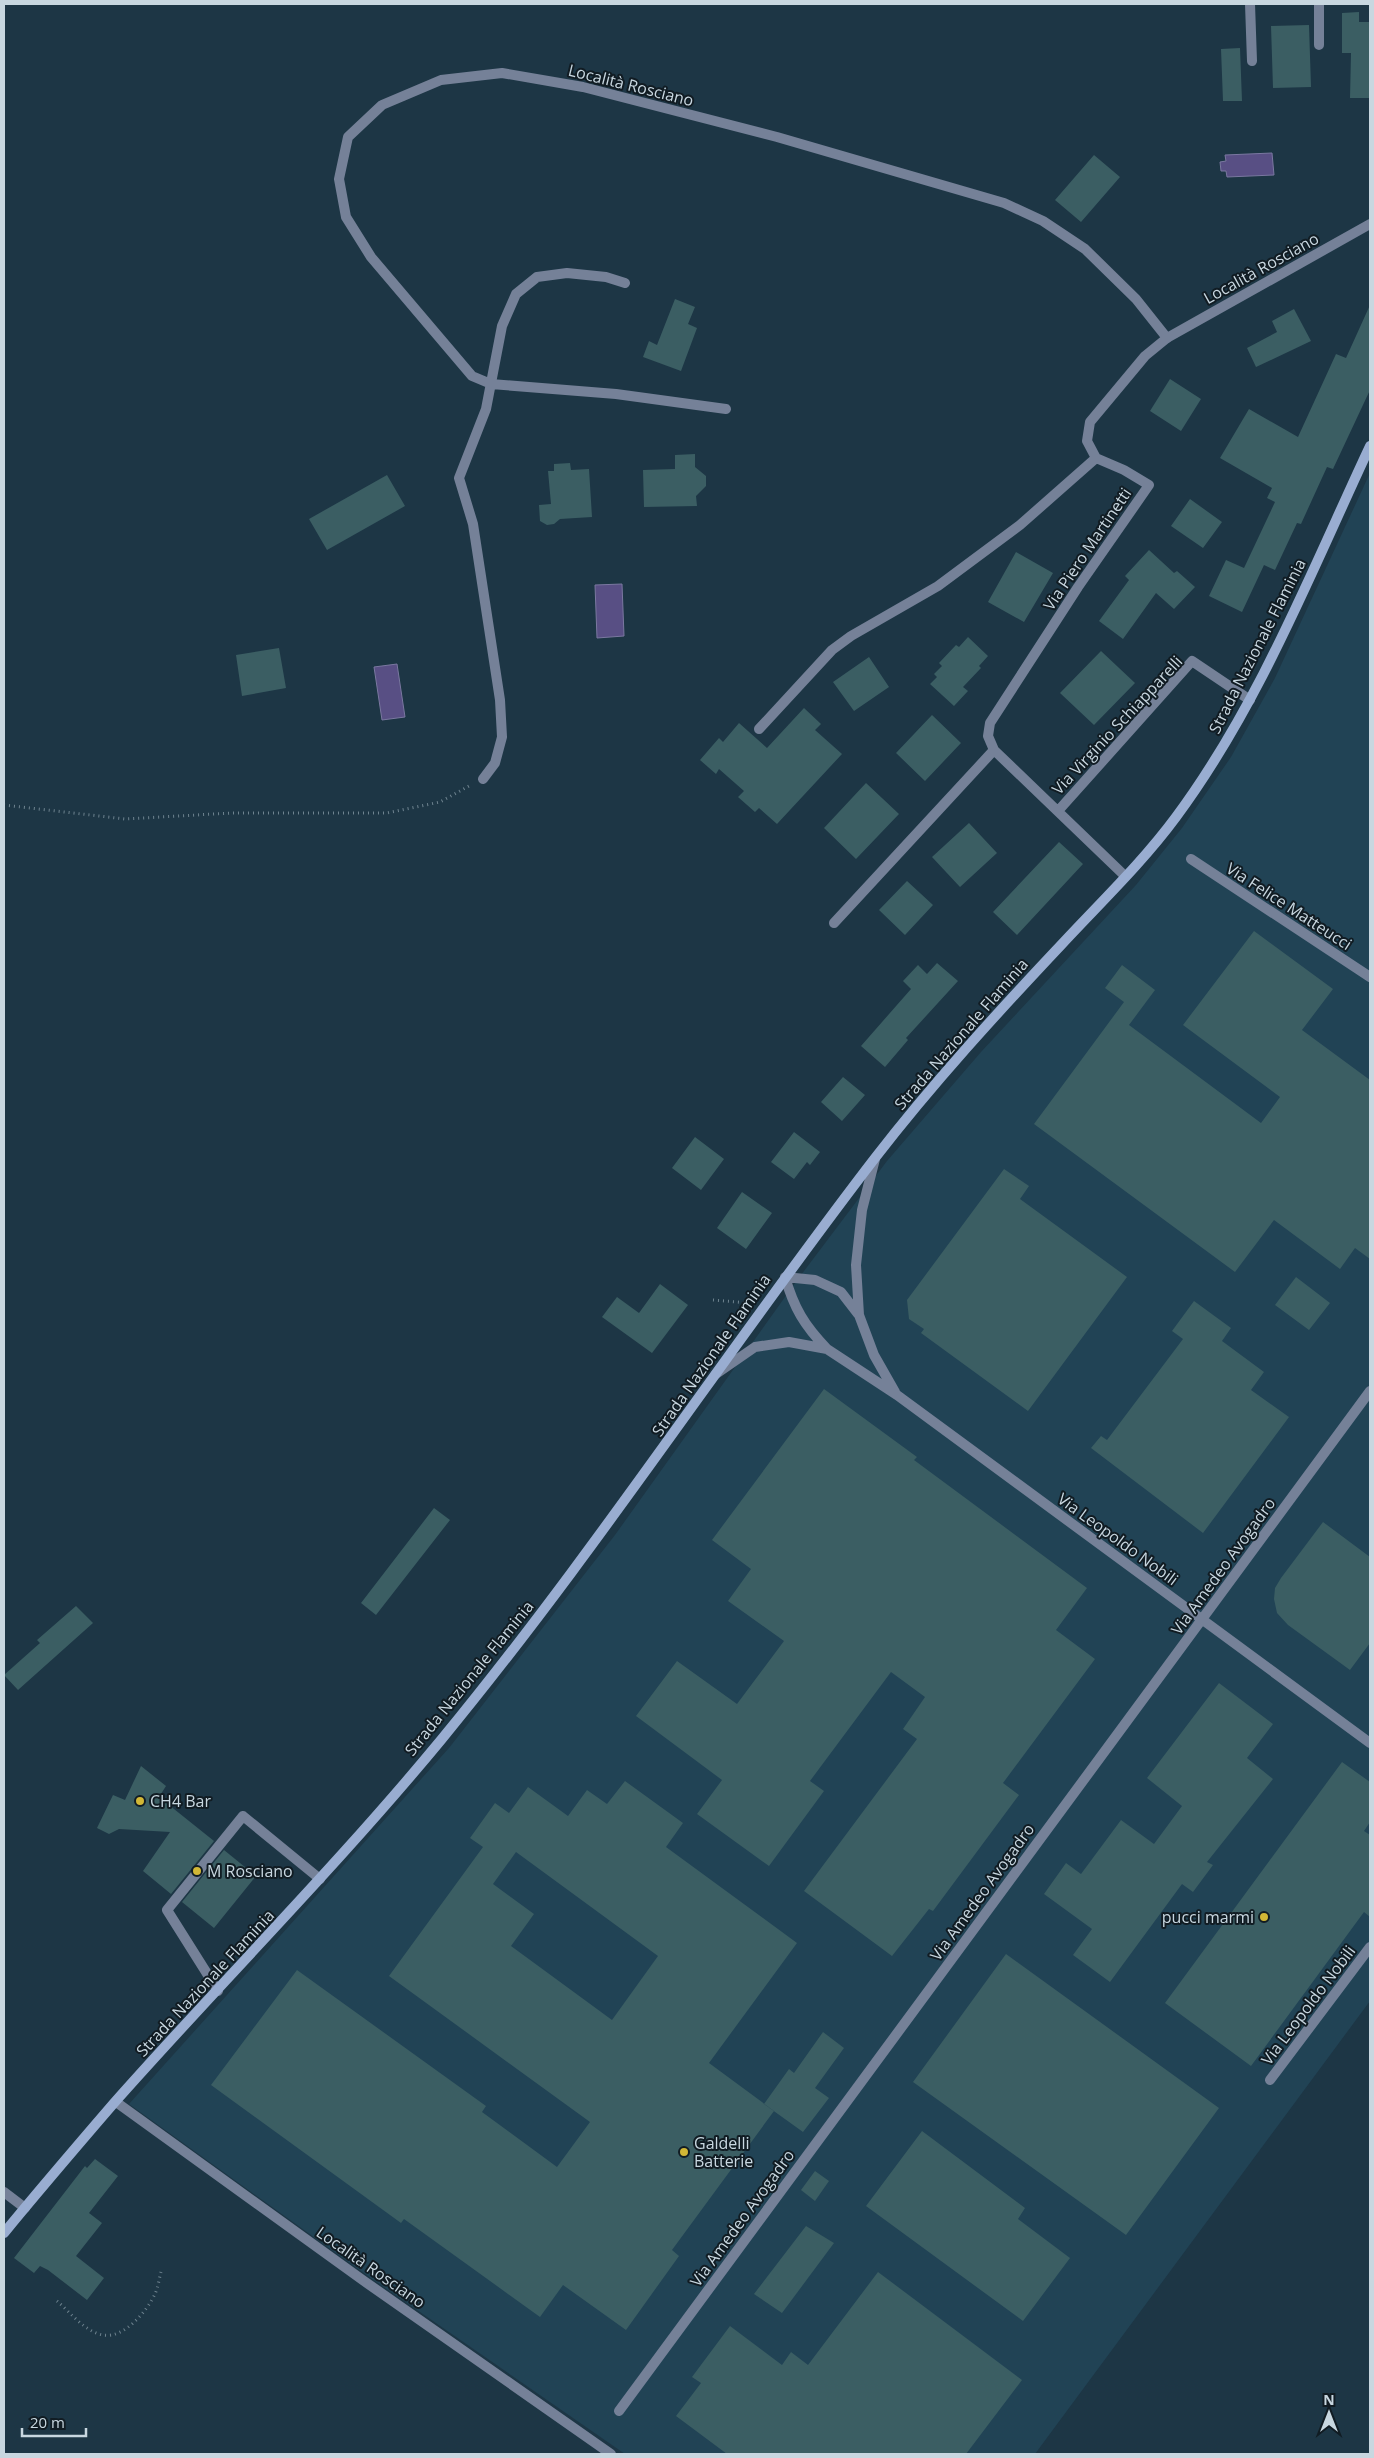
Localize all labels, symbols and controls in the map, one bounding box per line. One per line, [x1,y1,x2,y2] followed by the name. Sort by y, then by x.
[566,59,696,111] street label: Località Rosciano
[1199,227,1323,309] street label: Località Rosciano
[1038,483,1136,615] street label: Via Piero Martinetti
[1203,555,1311,737] street label: Strada Nazionale Flaminia
[1047,651,1187,799] street label: Via Virginio Schiapparelli
[1222,857,1356,955] street label: Via Felice Matteucci
[889,954,1033,1114] street label: Strada Nazionale Flaminia
[646,1269,776,1441] street label: Strada Nazionale Flaminia
[1053,1488,1183,1590] street label: Via Leopoldo Nobili
[1166,1493,1280,1639] street label: Via Amedeo Avogadro
[400,1596,538,1760] street label: Strada Nazionale Flaminia
[150,1790,211,1812] place label: CH4 Bar
[134,1795,146,1807] marker: CH4 Bar
[925,1819,1039,1965] street label: Via Amedeo Avogadro
[207,1860,293,1882] place label: M Rosciano
[191,1865,203,1877] marker: M Rosciano
[131,1905,279,2061] street label: Strada Nazionale Flaminia
[1162,1906,1254,1928] place label: pucci marmi
[1258,1911,1270,1923] marker: pucci marmi
[1256,1941,1360,2069] street label: Via Leopoldo Nobili
[694,2132,753,2172] place label: Galdelli Batterie
[685,2145,799,2291] street label: Via Amedeo Avogadro
[678,2146,690,2158] marker: Galdelli Batterie
[312,2221,430,2313] street label: Località Rosciano
[1304,2388,1354,2438] north arrow
[1323,2390,1335,2409] text: N
[22,2406,86,2438] scale bar
[30,2412,65,2432] text: 20 m

